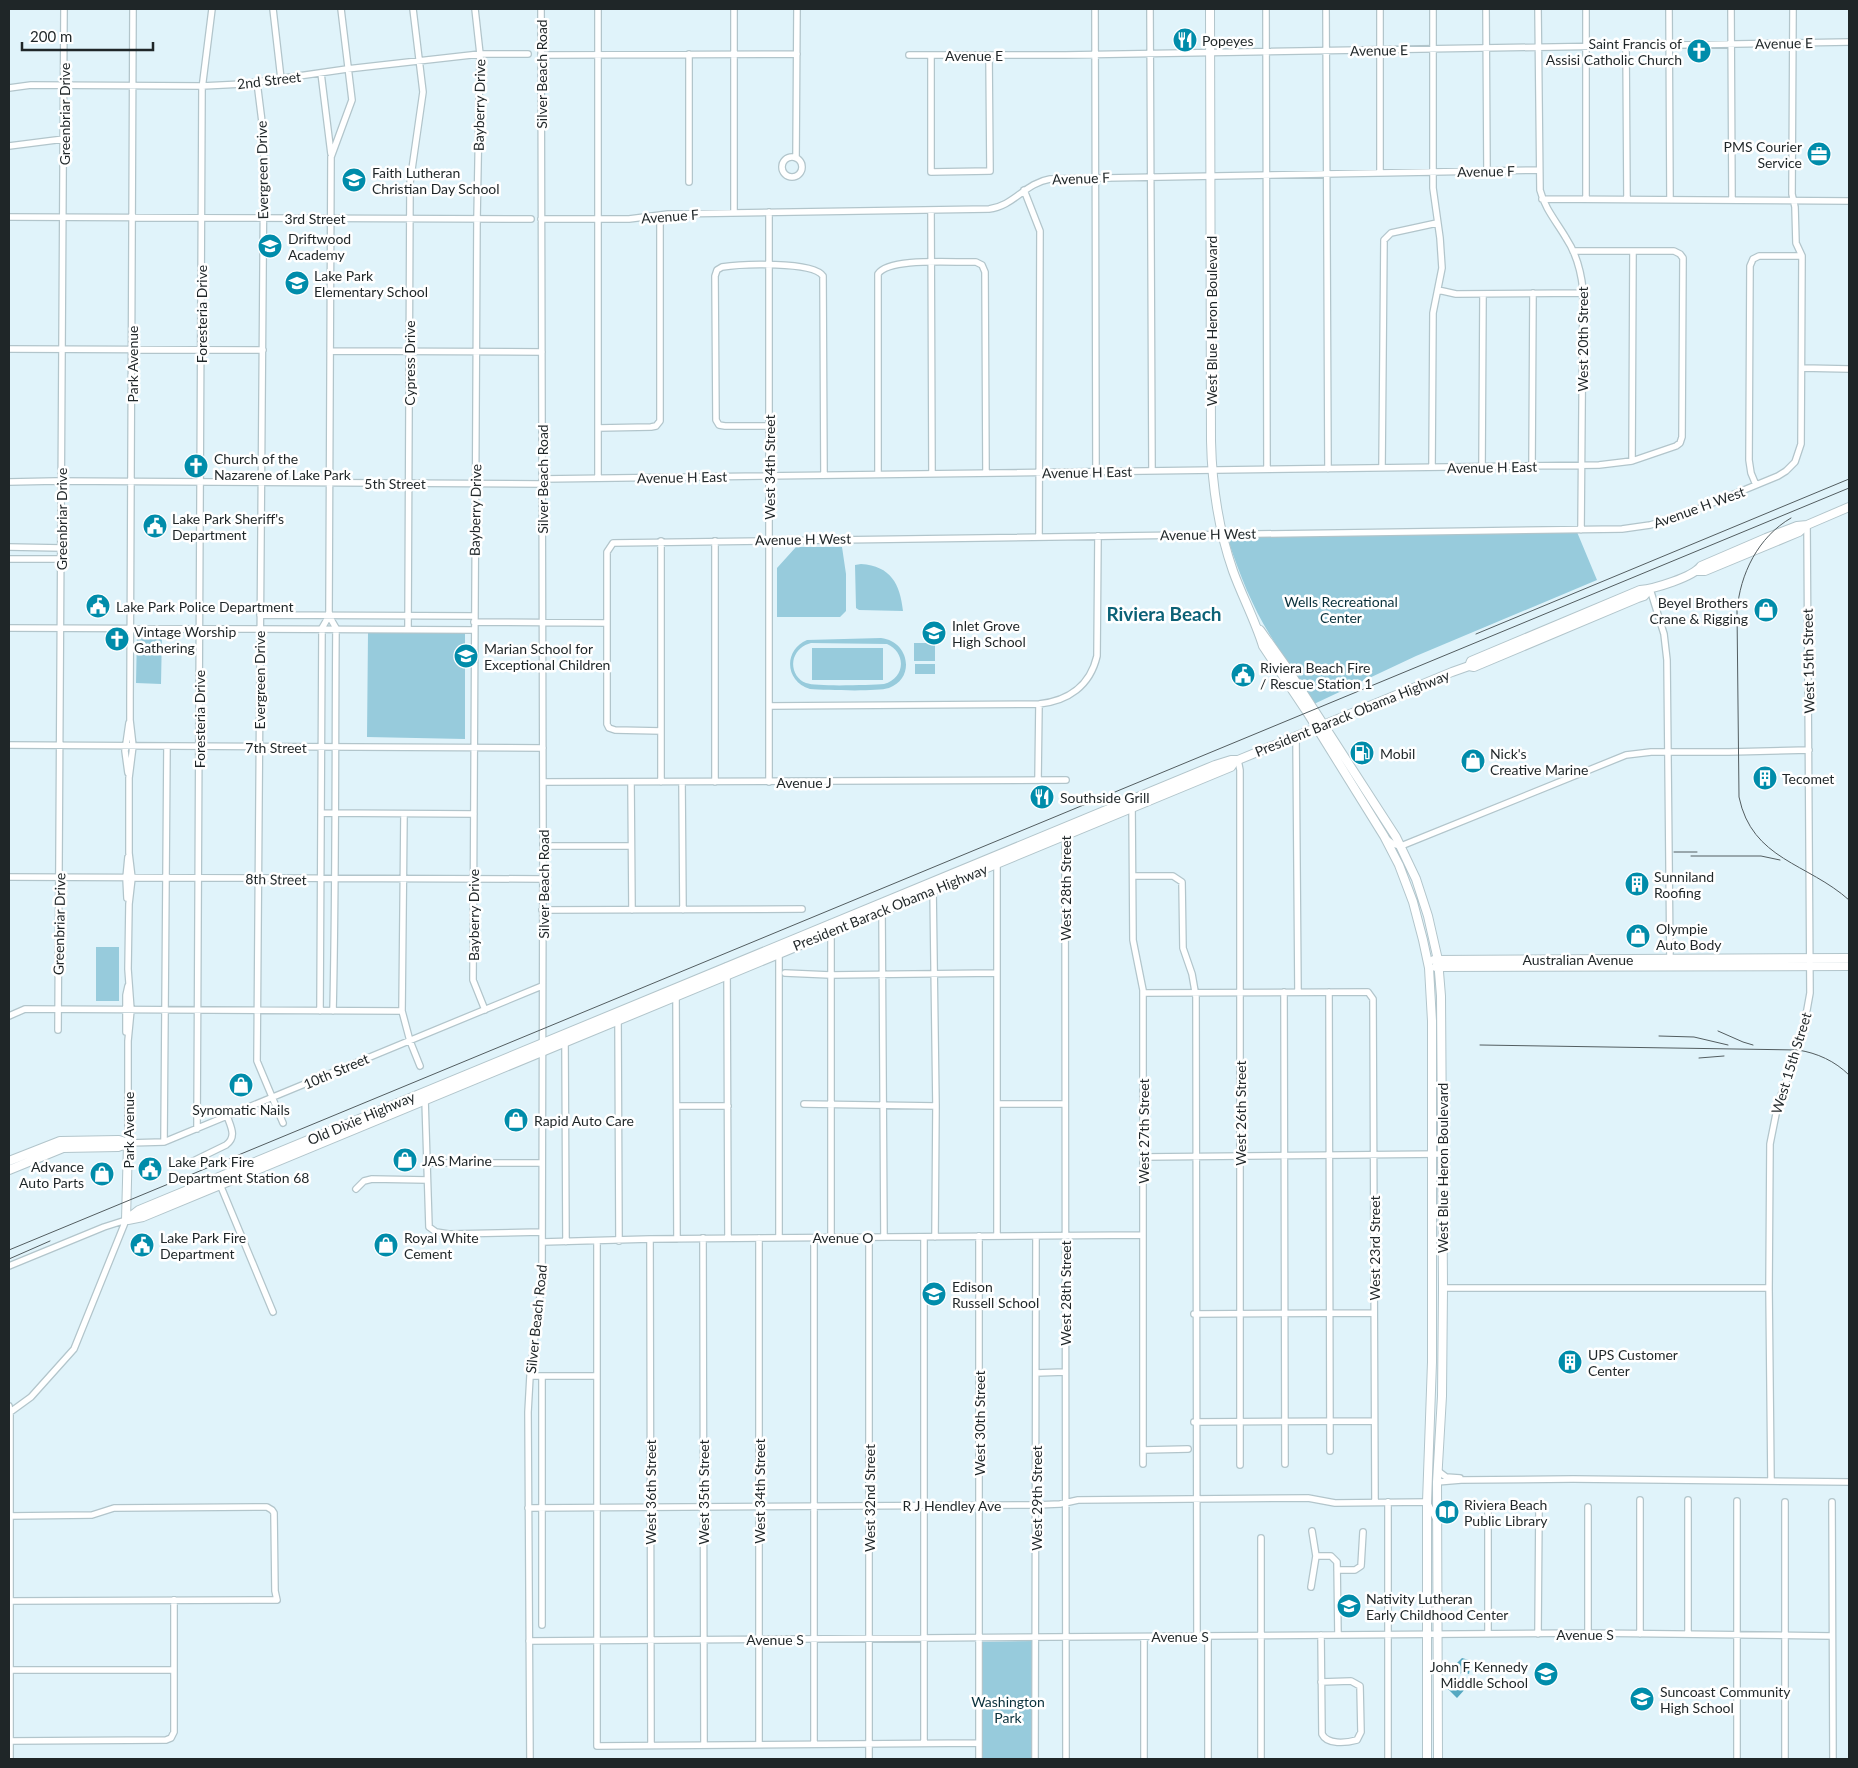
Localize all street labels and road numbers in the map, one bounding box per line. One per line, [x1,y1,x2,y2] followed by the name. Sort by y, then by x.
[533,19,550,129] street label: Silver Beach Road
[1755,34,1813,52] street label: Avenue E
[1350,41,1408,59] street label: Avenue E
[945,47,1003,64] street label: Avenue E
[470,59,488,151] street label: Bayberry Drive
[56,63,73,165] street label: Greenbriar Drive
[236,68,302,92] street label: 2nd Street
[253,120,271,220] street label: Evergreen Drive
[1457,162,1515,180] street label: Avenue F
[1052,168,1110,188] street label: Avenue F
[641,205,700,226] street label: Avenue F
[284,210,346,227] street label: 3rd Street
[1203,236,1220,406] street label: West Blue Heron Boulevard
[193,265,210,363] street label: Foresteria Drive
[1574,286,1591,392] street label: West 20th Street
[401,320,418,406] street label: Cypress Drive
[124,326,141,402] street label: Park Avenue
[761,414,778,520] street label: West 34th Street
[534,424,551,534] street label: Silver Beach Road
[1447,458,1537,476] street label: Avenue H East
[1042,463,1132,481] street label: Avenue H East
[466,464,484,556] street label: Bayberry Drive
[53,468,70,570] street label: Greenbriar Drive
[637,468,727,486] street label: Avenue H East
[364,475,426,492] street label: 5th Street
[1651,483,1747,531] street label: Avenue H West
[1160,525,1256,543] street label: Avenue H West
[755,530,851,548] street label: Avenue H West
[1799,608,1817,714] street label: West 15th Street
[251,631,268,729] street label: Evergreen Drive
[1252,666,1453,760] street label: President Barack Obama Highway
[191,670,208,768] street label: Foresteria Drive
[245,739,307,756] street label: 7th Street
[776,774,832,791] street label: Avenue J
[535,829,552,939] street label: Silver Beach Road
[1057,835,1074,941] street label: West 28th Street
[790,860,991,954] street label: President Barack Obama Highway
[465,869,482,961] street label: Bayberry Drive
[245,870,307,888] street label: 8th Street
[50,873,68,975] street label: Greenbriar Drive
[1522,951,1634,968] street label: Australian Avenue
[1767,1010,1815,1116] street label: West 15th Street
[301,1050,371,1092] street label: 10th Street
[1232,1060,1249,1166] street label: West 26th Street
[1135,1078,1152,1184] street label: West 27th Street
[1434,1083,1451,1253] street label: West Blue Heron Boulevard
[305,1087,418,1148] street label: Old Dixie Highway
[120,1092,137,1168] street label: Park Avenue
[1366,1195,1383,1301] street label: West 23rd Street
[812,1229,874,1246] street label: Avenue O
[1057,1240,1074,1346] street label: West 28th Street
[522,1264,550,1374] street label: Silver Beach Road
[971,1370,988,1476] street label: West 30th Street
[751,1438,768,1544] street label: West 34th Street
[642,1439,659,1545] street label: West 36th Street
[695,1439,712,1545] street label: West 35th Street
[861,1444,878,1552] street label: West 32nd Street
[1028,1445,1045,1551] street label: West 29th Street
[903,1497,1001,1514] street label: R J Hendley Ave
[1556,1626,1614,1643] street label: Avenue S
[1151,1628,1209,1645] street label: Avenue S
[746,1631,804,1648] street label: Avenue S

